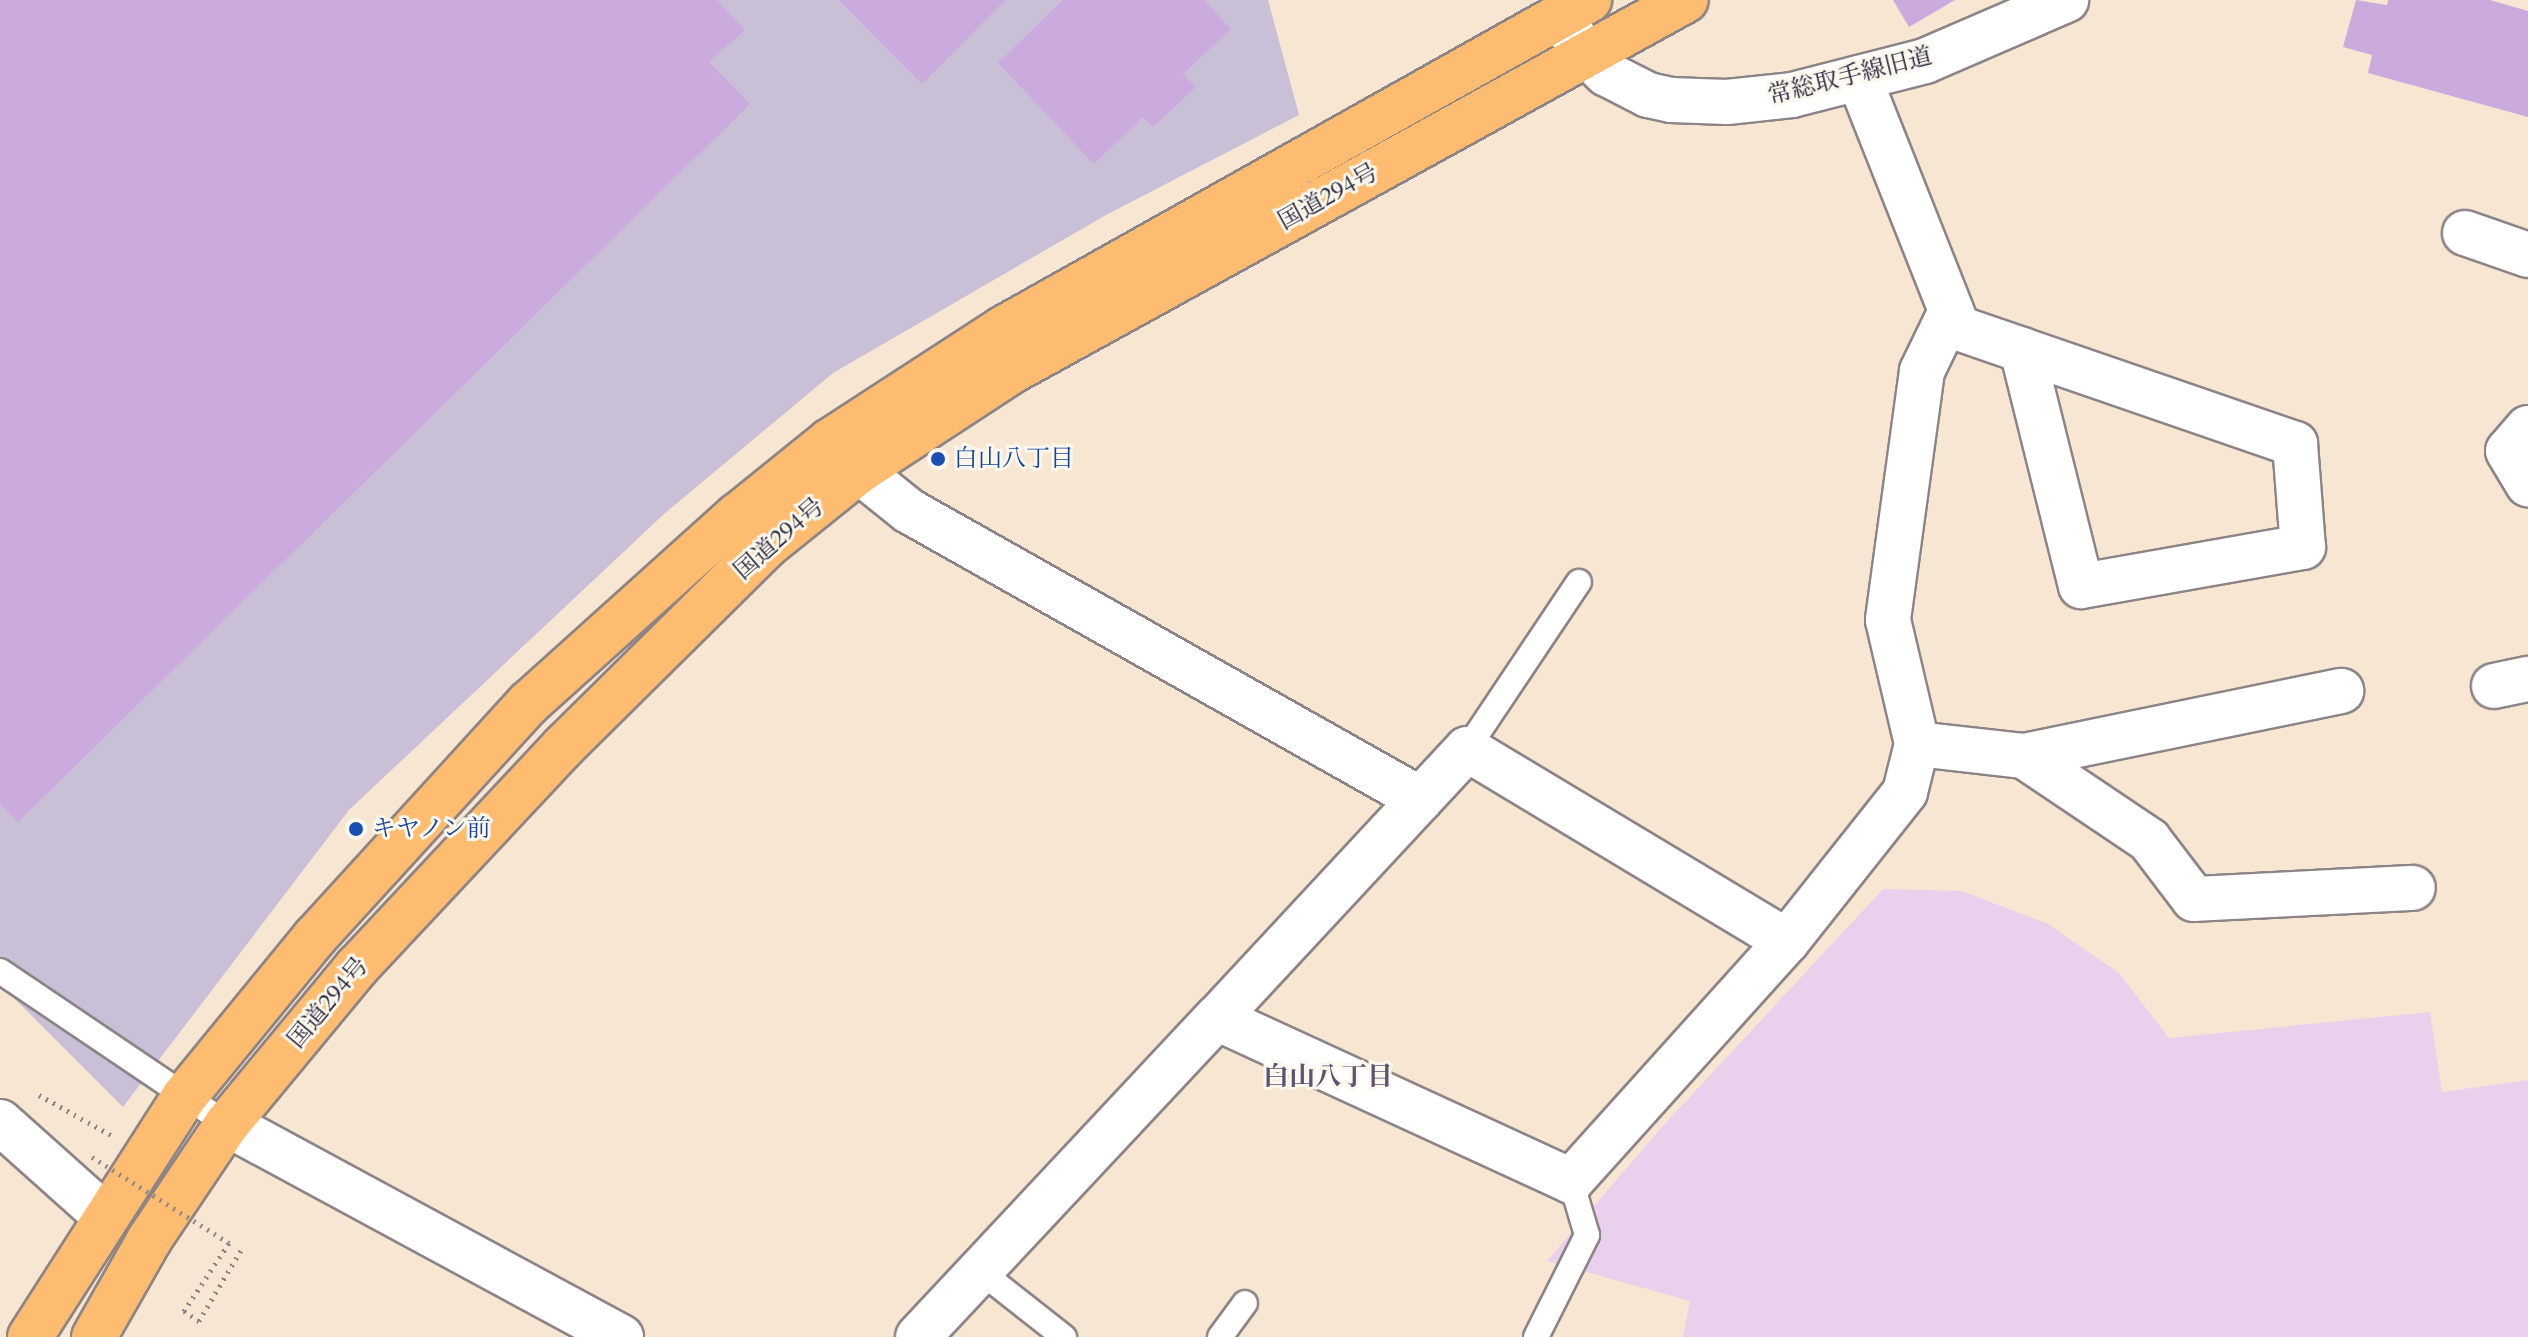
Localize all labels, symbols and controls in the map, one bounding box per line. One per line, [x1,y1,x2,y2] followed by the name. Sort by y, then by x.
[1765,42,1935,110] street label: 常総取手線旧道
[1273,158,1383,236] street label: 国道294号
[954,445,1074,473] place label: 白山八丁目
[929,450,947,468] marker: 白山八丁目
[728,492,830,586] street label: 国道294号
[372,815,492,843] place label: キヤノン前
[347,820,365,838] marker: キヤノン前
[282,952,374,1054] street label: 国道294号
[1263,1061,1393,1093] district label: 白山八丁目

